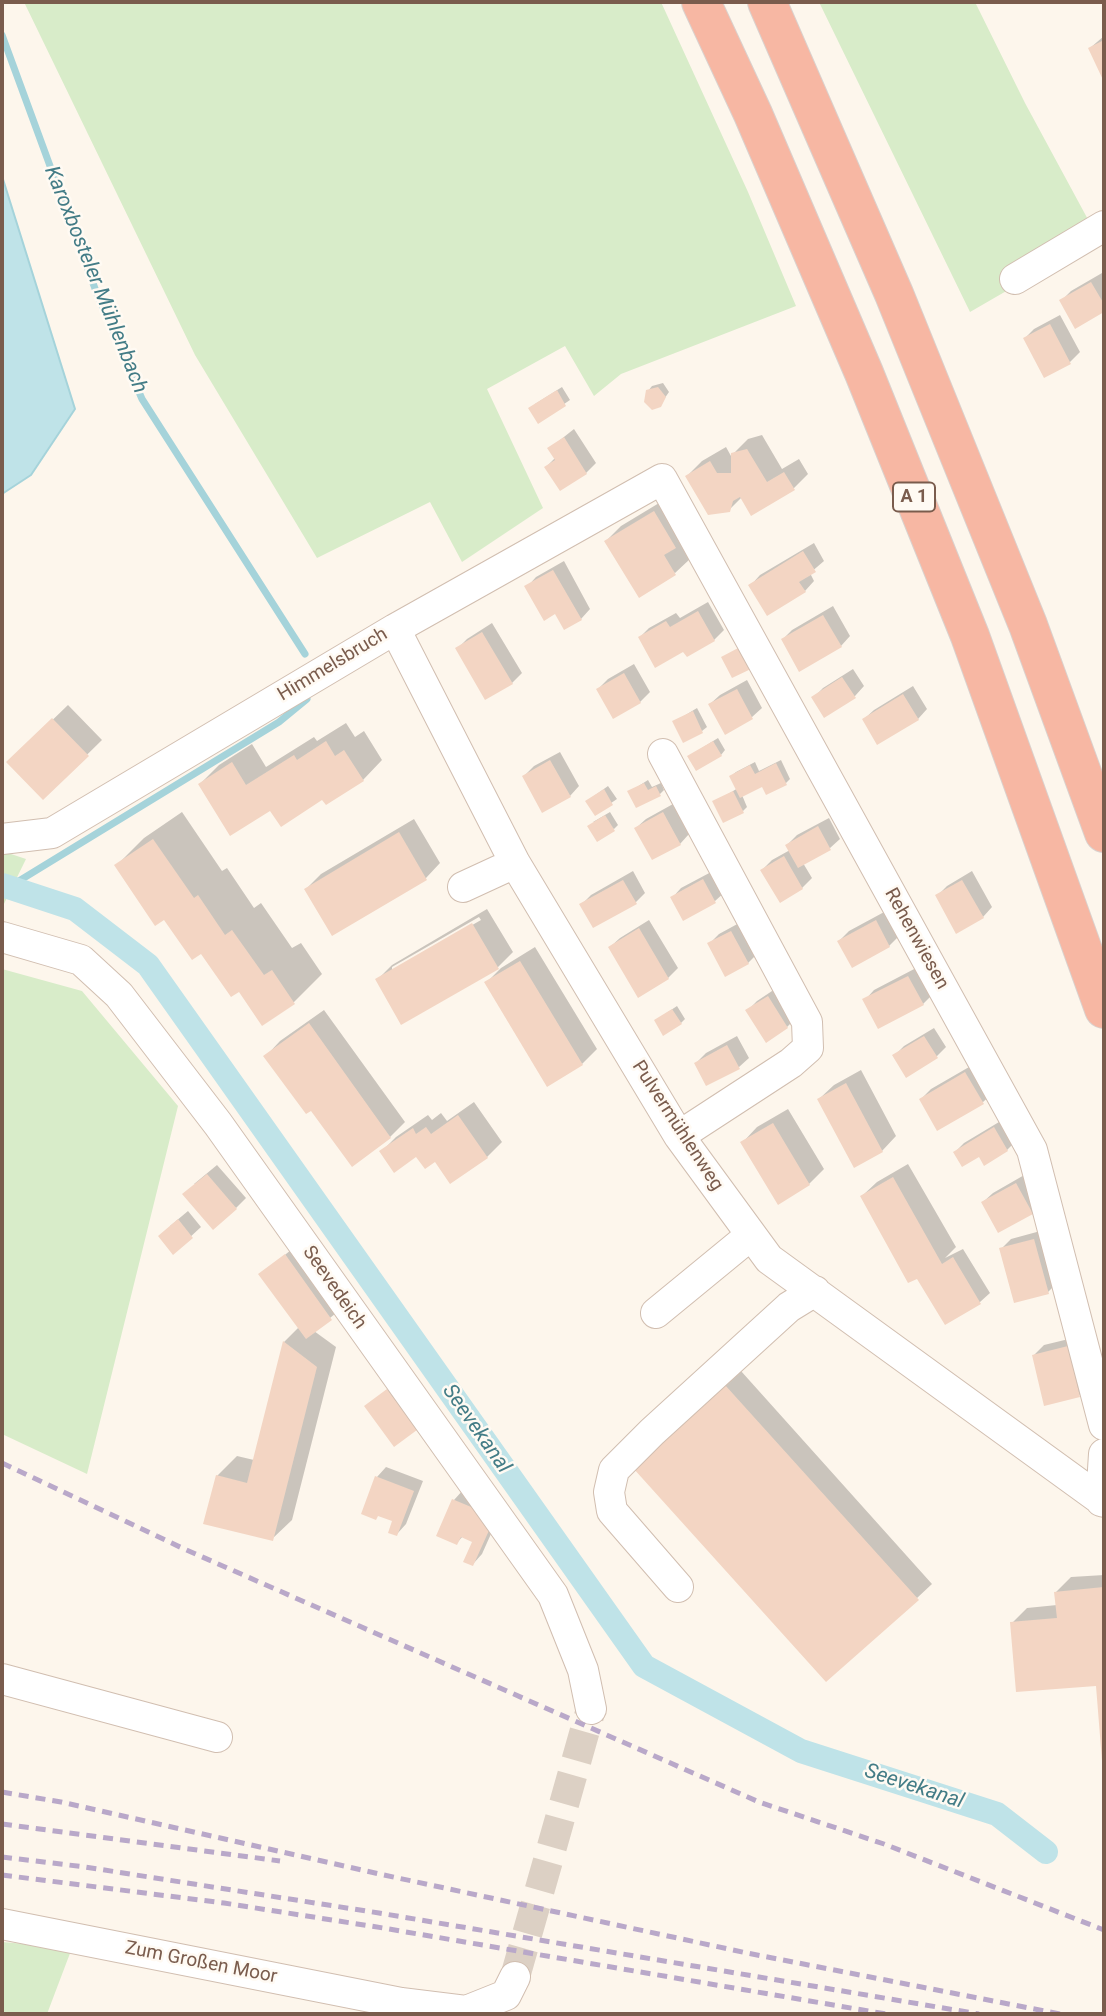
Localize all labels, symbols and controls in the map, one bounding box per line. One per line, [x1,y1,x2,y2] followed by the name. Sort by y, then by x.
[38,163,152,397] water label: Karoxbosteler Mühlenbach
[893,482,935,512] road number: A 1
[274,623,392,707] street label: Himmelsbruch
[879,884,953,994] street label: Rehenwiesen
[626,1057,728,1195] street label: Pulvermühlenweg
[297,1242,371,1334] street label: Seevedeich
[436,1380,516,1478] water label: Seevekanal
[861,1759,967,1815] water label: Seevekanal
[123,1937,279,1989] street label: Zum Großen Moor

